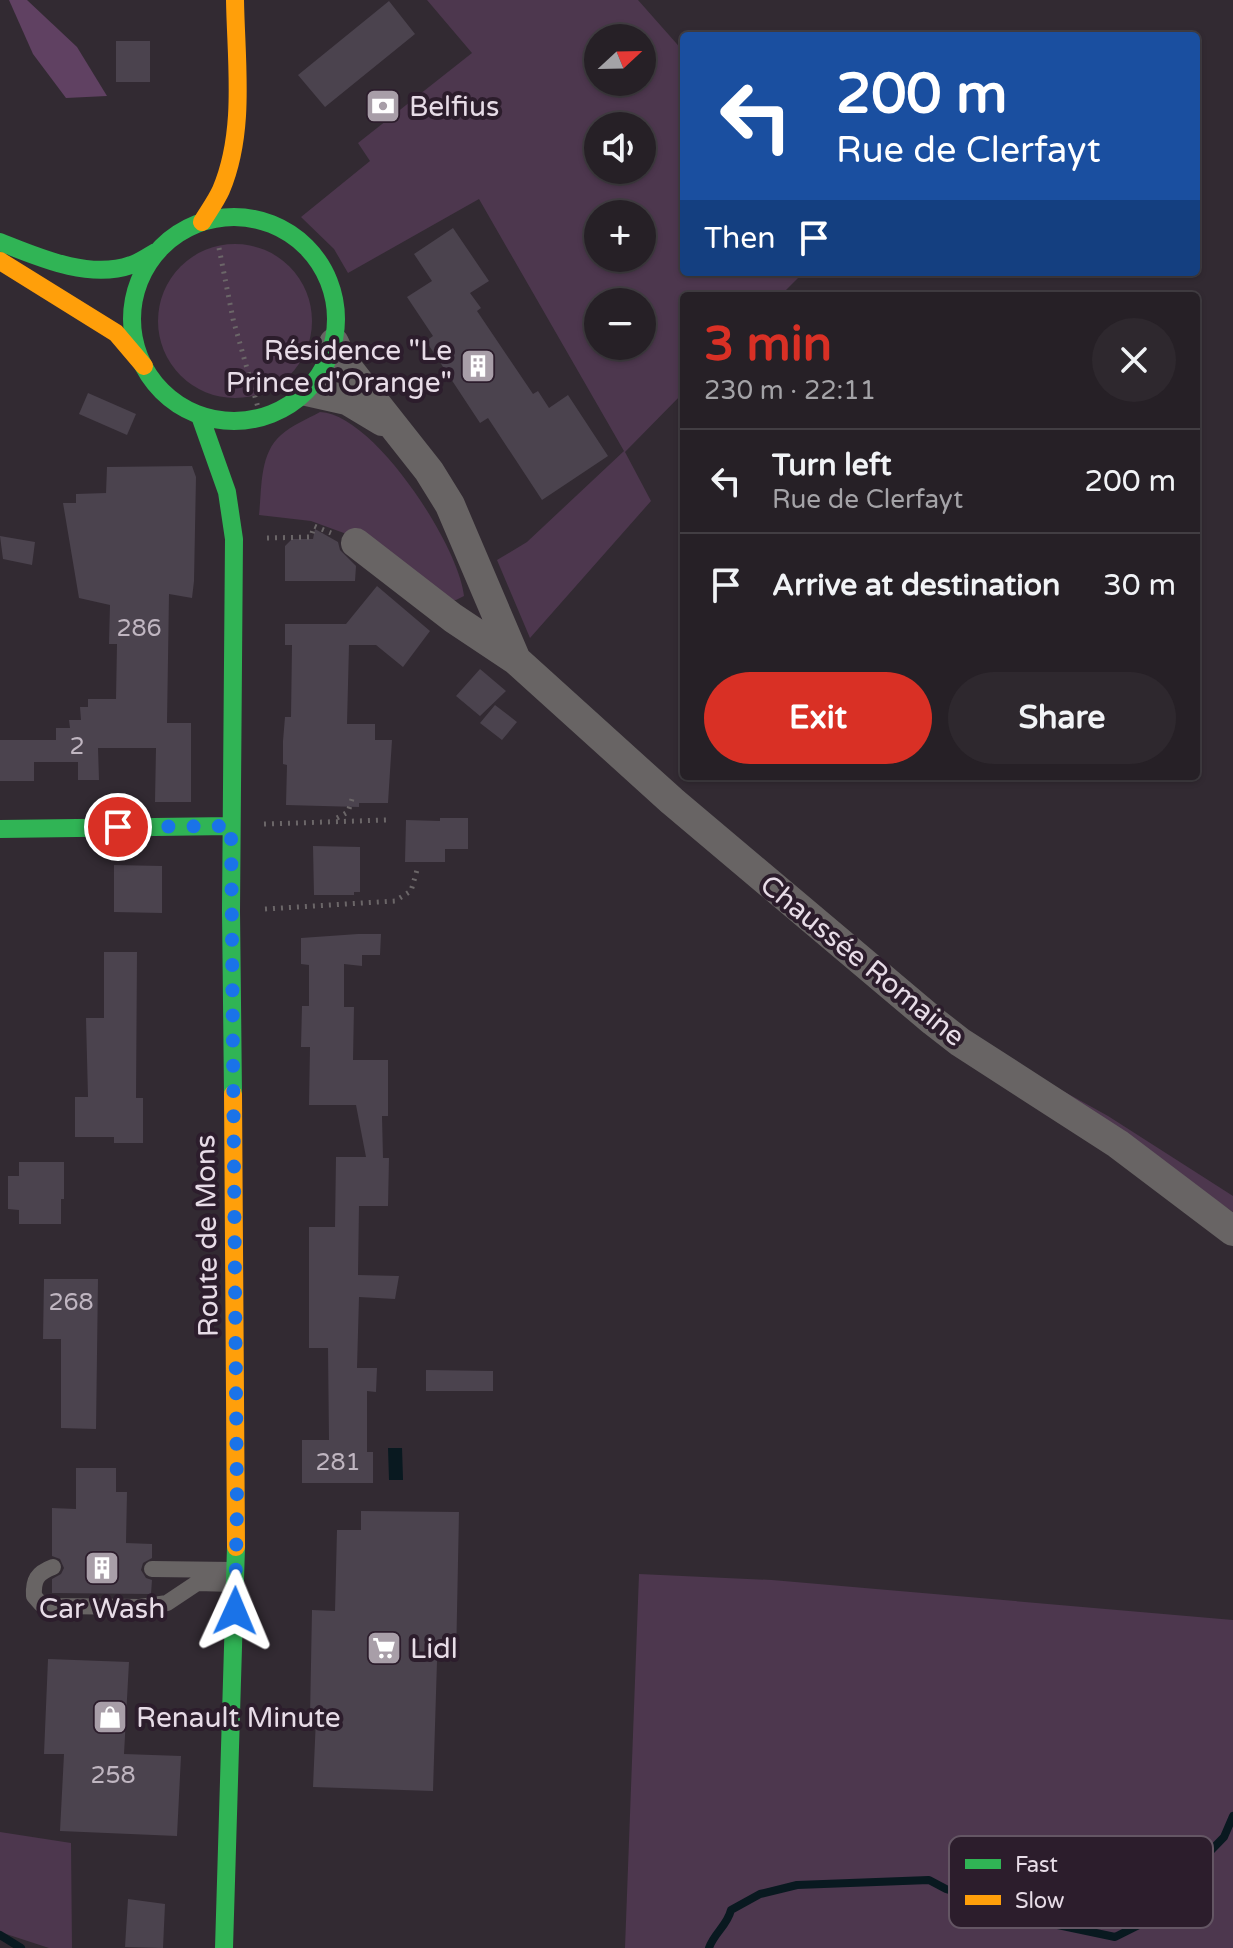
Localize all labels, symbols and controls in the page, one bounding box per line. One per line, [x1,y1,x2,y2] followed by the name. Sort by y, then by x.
[584,24,656,96] north arrow
[584,24,656,360] map controls
[836,61,1007,128] text: 200 m
[704,64,808,168] icon: left
[364,87,402,125] bank icon: Belfius
[409,90,499,124] place label: Belfius
[584,112,656,184] button: sound
[836,129,1101,172] text: Rue de Clerfayt
[584,200,656,272] button: +
[792,216,836,260] icon: arrive
[704,220,776,257] text: Then
[584,288,656,360] button: −
[704,316,832,374] text: 3 min
[1092,318,1176,402] button: close
[226,334,452,400] place label: Résidence "Le Prince d'Orange"
[459,347,497,385] building icon: Résidence "Le Prince d'Orange"
[704,375,876,406] text: 230 m · 22:11
[772,447,891,484] text: Turn left
[704,459,748,503] icon: left
[1084,463,1176,500] text: 200 m
[772,484,963,515] text: Rue de Clerfayt
[704,563,748,607] icon: arrive
[772,567,1060,604] text: Arrive at destination
[1103,567,1176,604] text: 30 m
[116,614,162,643] house number: 286
[704,672,932,764] button: Exit
[948,672,1176,764] button: Share
[69,732,85,761] house number: 2
[84,793,152,861] pin
[96,805,140,849] icon: arrive
[753,868,972,1054] street label: Chaussée Romaine
[188,1134,226,1338] street label: Route de Mons
[48,1288,94,1317] house number: 268
[315,1448,361,1477] house number: 281
[83,1549,121,1587] building icon: Car Wash
[193,1569,277,1653] position arrow
[39,1592,165,1626] place label: Car Wash
[365,1629,403,1667] supermarket icon: Lidl
[410,1632,458,1666] place label: Lidl
[91,1698,129,1736] shop icon: Renault Minute
[136,1701,341,1735] place label: Renault Minute
[90,1761,136,1790] house number: 258
[949,1836,1213,1928] legend
[1015,1852,1058,1878] text: Fast
[1015,1888,1065,1914] text: Slow

